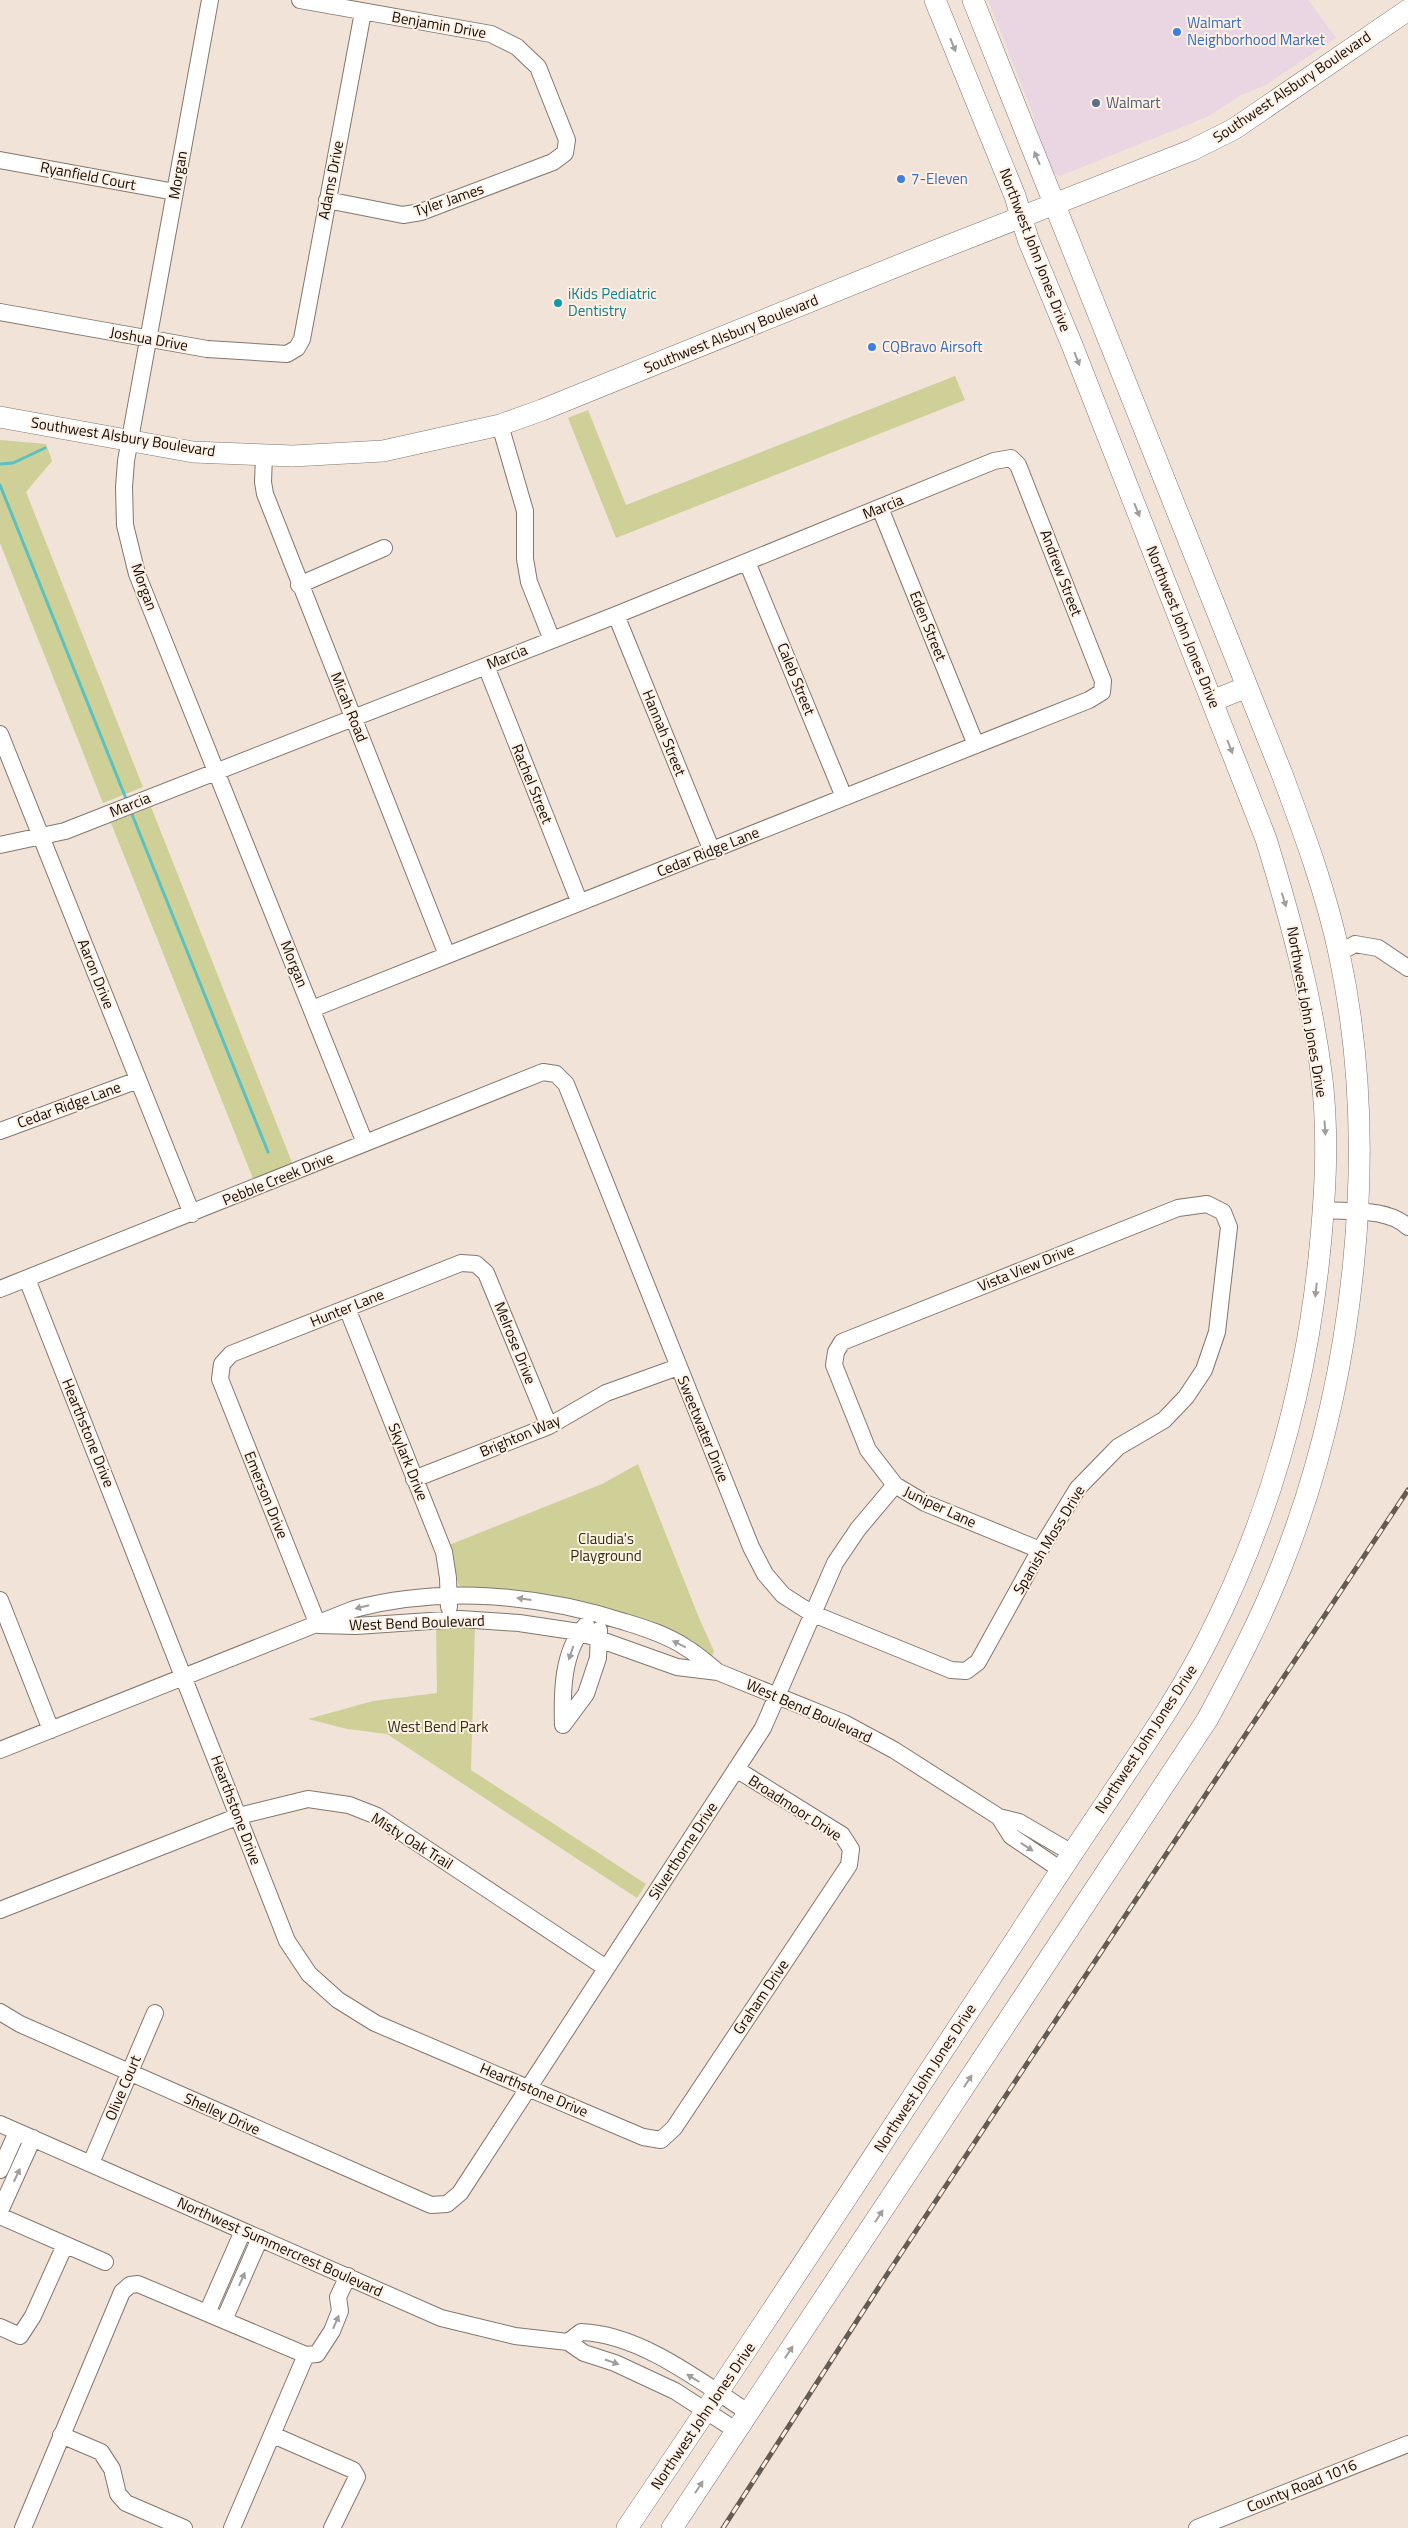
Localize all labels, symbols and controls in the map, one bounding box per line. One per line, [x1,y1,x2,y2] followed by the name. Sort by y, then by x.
[390,5,488,44] street label: Benjamin Drive
[1187,11,1326,51] place label: Walmart Neighborhood Market
[1208,25,1375,148] street label: Southwest Alsbury Boulevard
[1171,26,1183,38] marker: Walmart Neighborhood Market
[949,38,957,53] one-way arrow
[1106,91,1161,114] place label: Walmart
[1090,97,1102,109] marker: Walmart
[312,138,349,221] street label: Adams Drive
[162,149,193,201] street label: Morgan
[1033,151,1041,165] one-way arrow
[38,155,139,196] street label: Ryanfield Court
[994,165,1077,335] street label: Northwest John Jones Drive
[911,167,968,190] place label: 7-Eleven
[895,173,907,185] marker: 7-Eleven
[411,177,487,222] street label: Tyler James
[568,282,657,322] place label: iKids Pediatric Dentistry
[640,288,821,379] street label: Southwest Alsbury Boulevard
[552,297,564,309] marker: iKids Pediatric Dentistry
[108,320,190,357] street label: Joshua Drive
[882,335,983,358] place label: CQBravo Airsoft
[866,341,878,353] marker: CQBravo Airsoft
[1074,352,1082,366] one-way arrow
[29,411,217,462] street label: Southwest Alsbury Boulevard
[859,488,907,525] street label: Marcia
[1133,503,1141,517] one-way arrow
[1034,526,1089,620] street label: Andrew Street
[1140,542,1227,711] street label: Northwest John Jones Drive
[125,560,164,614] street label: Morgan
[904,587,953,665] street label: Eden Street
[483,638,531,675] street label: Marcia
[771,639,822,719] street label: Caleb Street
[325,668,374,745] street label: Micah Road
[637,686,692,780] street label: Hannah Street
[506,740,559,828] street label: Rachel Street
[1226,740,1234,755] one-way arrow
[106,786,154,823] street label: Marcia
[653,820,763,883] street label: Cedar Ridge Lane
[1281,892,1289,907] one-way arrow
[1281,925,1334,1099] street label: Northwest John Jones Drive
[72,935,121,1012] street label: Aaron Drive
[275,937,314,991] street label: Morgan
[14,1075,124,1134] street label: Cedar Ridge Lane
[1322,1120,1330,1136] one-way arrow
[219,1146,337,1211] street label: Pebble Creek Drive
[974,1238,1077,1297] street label: Vista View Drive
[306,1282,387,1333] street label: Hunter Lane
[1312,1282,1320,1298] one-way arrow
[488,1298,542,1388] street label: Melrose Drive
[672,1372,735,1485] street label: Sweetwater Drive
[56,1375,121,1491] street label: Hearthstone Drive
[476,1408,564,1463] street label: Brighton Way
[382,1419,434,1504] street label: Skylark Drive
[238,1448,294,1542] street label: Emerson Drive
[900,1480,980,1533] street label: Juniper Lane
[1007,1481,1090,1599] street label: Spanish Moss Drive
[570,1527,642,1567] park label: Claudia's Playground
[515,1595,531,1603] one-way arrow
[355,1603,370,1611] one-way arrow
[349,1609,485,1636] street label: West Bend Boulevard
[672,1640,686,1648] one-way arrow
[567,1645,575,1660] one-way arrow
[1089,1660,1202,1818] street label: Northwest John Jones Drive
[742,1672,876,1749] street label: West Bend Boulevard
[388,1715,488,1738] park label: West Bend Park
[205,1752,268,1868] street label: Hearthstone Drive
[744,1769,847,1846] street label: Broadmoor Drive
[642,1797,723,1904] street label: Silverthorne Drive
[367,1806,458,1875] street label: Misty Oak Trail
[1020,1842,1033,1852] one-way arrow
[727,1955,794,2039] street label: Graham Drive
[868,1999,981,2157] street label: Northwest John Jones Drive
[98,2051,147,2124] street label: Olive Court
[477,2056,592,2123] street label: Hearthstone Drive
[963,2074,973,2087] one-way arrow
[180,2086,264,2141] street label: Shelley Drive
[13,2168,21,2182] one-way arrow
[174,2191,387,2302] street label: Northwest Summercrest Boulevard
[874,2209,883,2223] one-way arrow
[238,2272,246,2286] one-way arrow
[332,2315,340,2329] one-way arrow
[645,2337,761,2494] street label: Northwest John Jones Drive
[784,2345,794,2359] one-way arrow
[605,2358,620,2366] one-way arrow
[686,2373,699,2382] one-way arrow
[1243,2453,1360,2518] street label: County Road 1016
[695,2481,704,2494] one-way arrow

